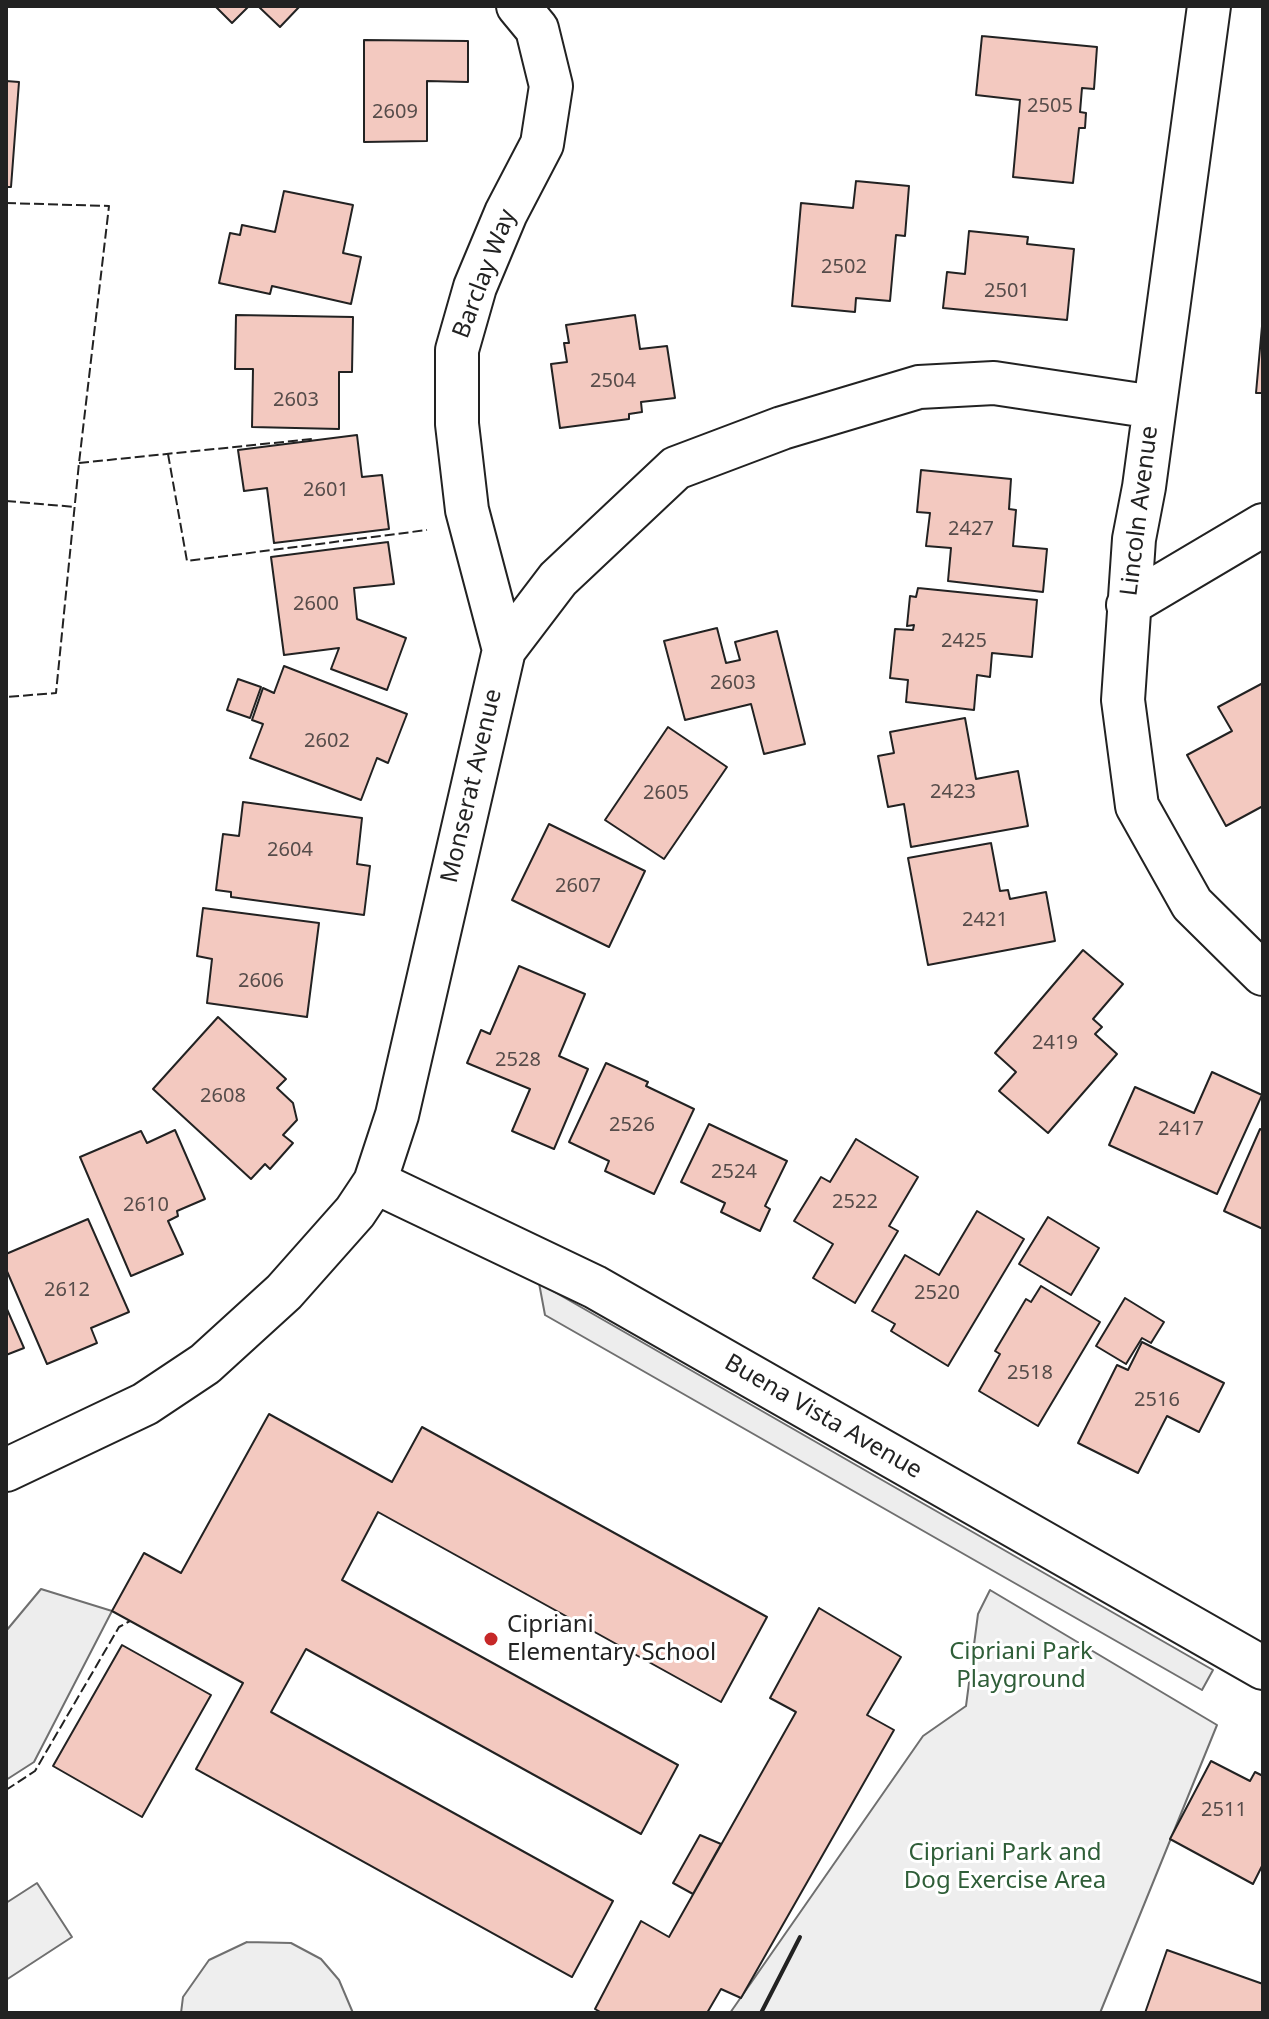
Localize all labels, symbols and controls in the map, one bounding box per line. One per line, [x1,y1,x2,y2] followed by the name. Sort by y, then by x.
[1027,94,1073,118] house number: 2505
[372,100,418,124] house number: 2609
[447,205,523,343] street label: Barclay Way
[821,255,867,279] house number: 2502
[984,279,1030,303] house number: 2501
[590,369,636,393] house number: 2504
[273,388,319,412] house number: 2603
[1115,424,1165,598] street label: Lincoln Avenue
[303,478,349,502] house number: 2601
[948,517,994,541] house number: 2427
[293,592,339,616] house number: 2600
[941,629,987,653] house number: 2425
[710,671,756,695] house number: 2603
[436,686,508,886] street label: Monserat Avenue
[304,729,350,753] house number: 2602
[930,780,976,804] house number: 2423
[643,781,689,805] house number: 2605
[267,838,313,862] house number: 2604
[555,874,601,898] house number: 2607
[962,908,1008,932] house number: 2421
[238,969,284,993] house number: 2606
[1032,1031,1078,1055] house number: 2419
[495,1048,541,1072] house number: 2528
[200,1084,246,1108] house number: 2608
[609,1113,655,1137] house number: 2526
[1158,1117,1204,1141] house number: 2417
[711,1160,757,1184] house number: 2524
[832,1190,878,1214] house number: 2522
[123,1193,169,1217] house number: 2610
[44,1278,90,1302] house number: 2612
[914,1281,960,1305] house number: 2520
[719,1349,927,1485] street label: Buena Vista Avenue
[1007,1361,1053,1385] house number: 2518
[1134,1388,1180,1412] house number: 2516
[507,1611,716,1667] place label: Cipriani Elementary School
[482,1630,500,1648] marker: Cipriani Elementary School
[949,1638,1093,1694] park label: Cipriani Park Playground
[1201,1798,1247,1822] house number: 2511
[904,1839,1106,1895] park label: Cipriani Park and Dog Exercise Area

